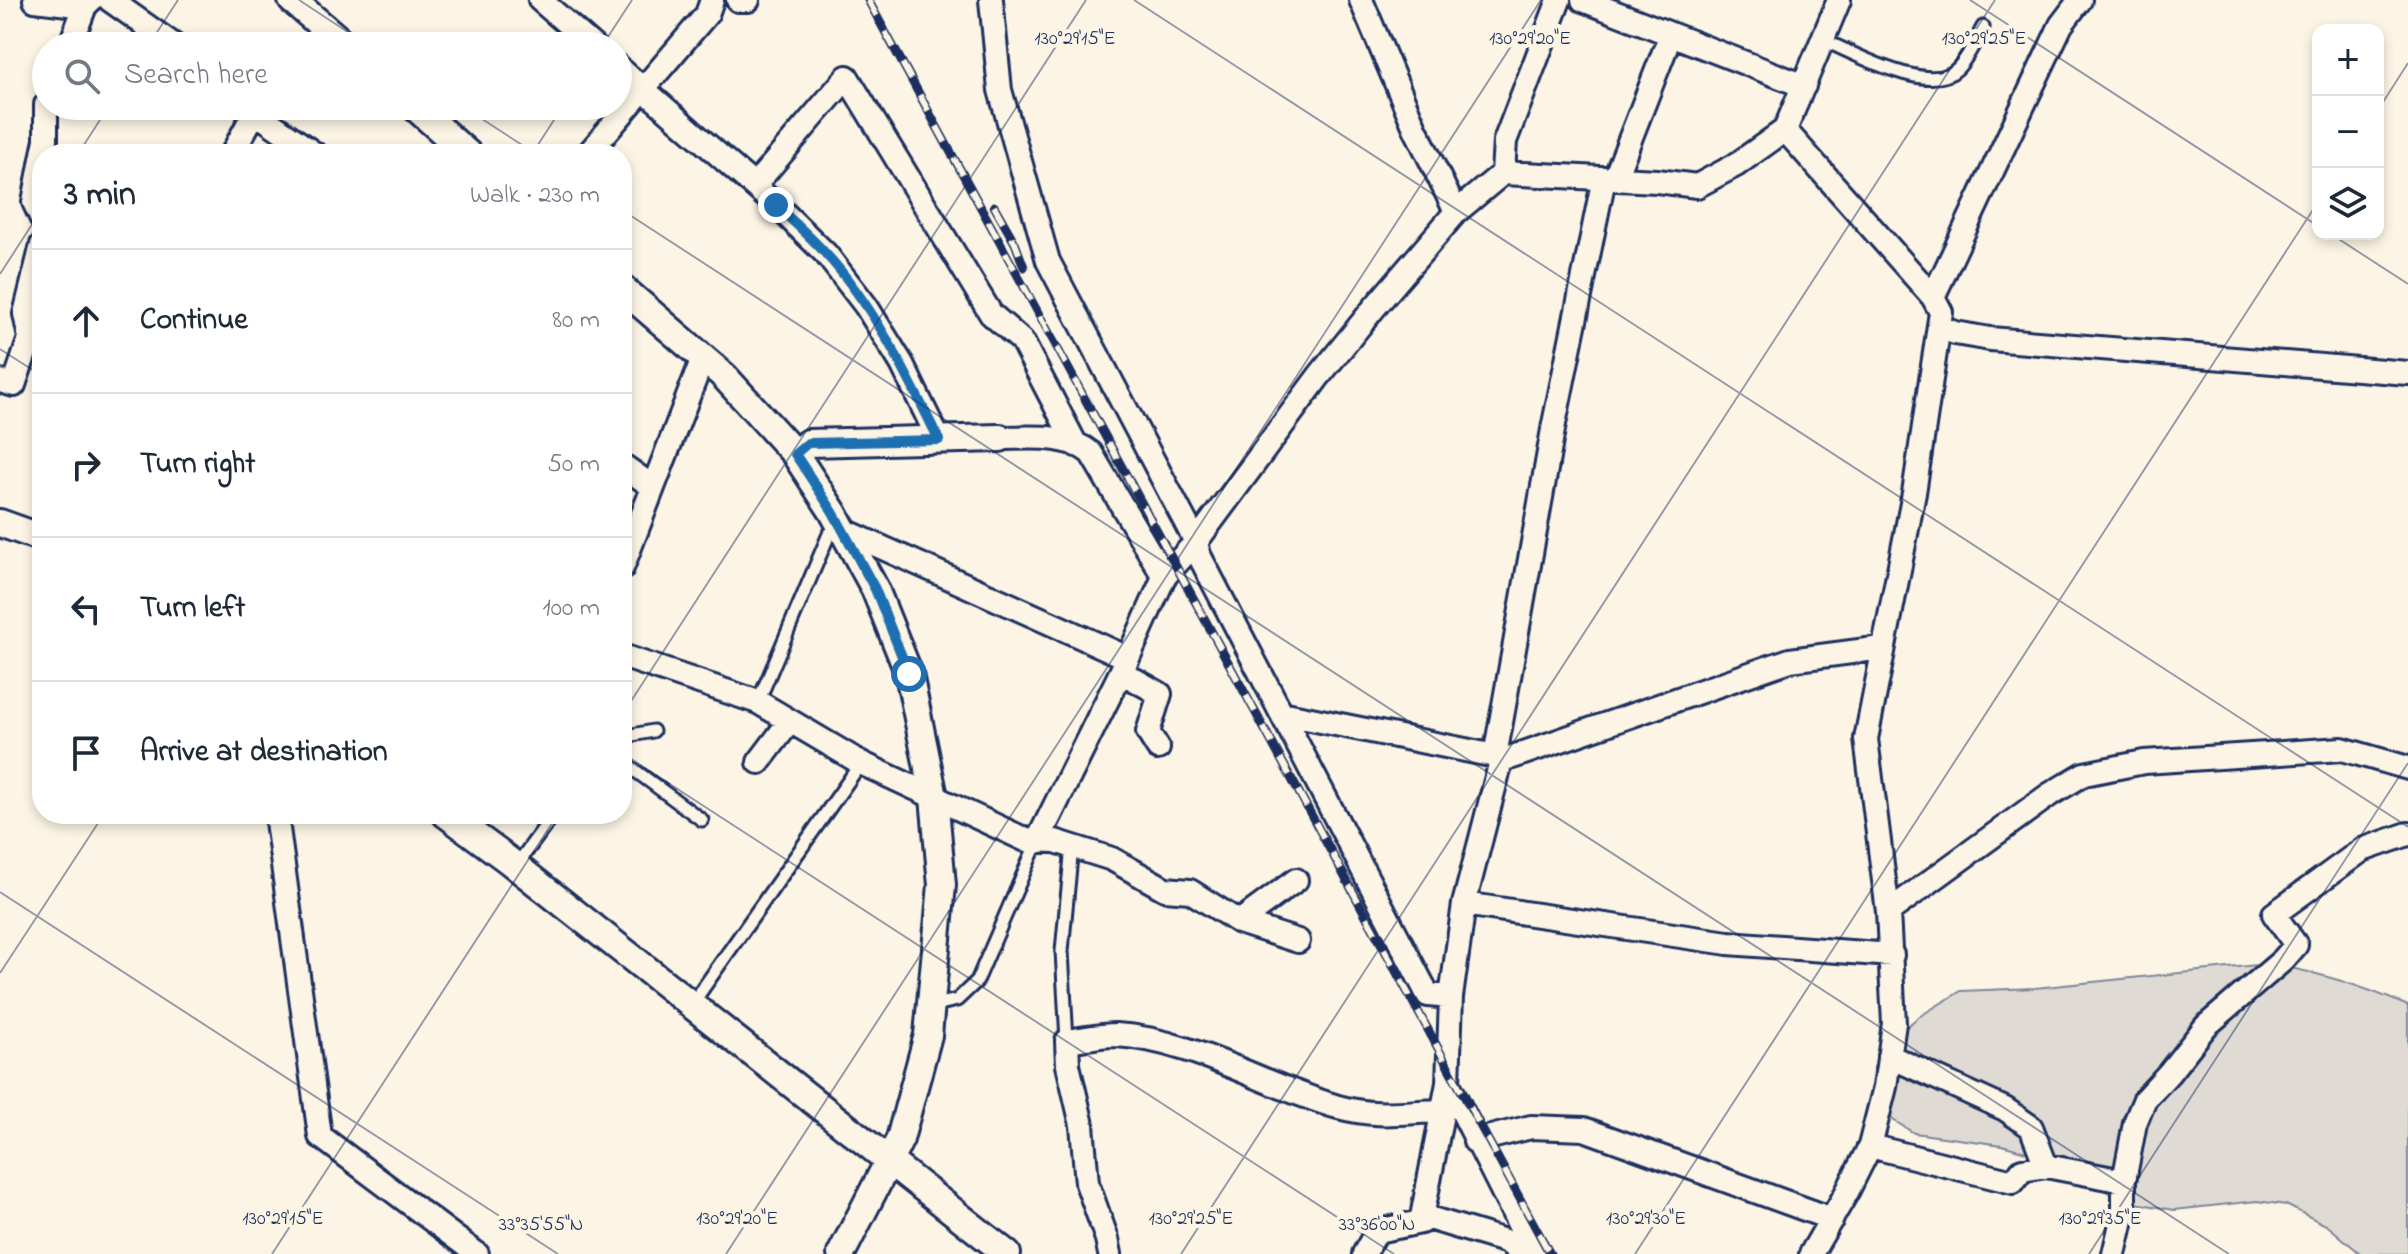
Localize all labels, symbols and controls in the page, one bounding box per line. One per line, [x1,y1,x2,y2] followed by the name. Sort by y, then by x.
[2312,24,2384,240] map controls
[2312,24,2384,96] button: +
[1034,25,1116,54] text: 130°29'15"E
[1489,25,1571,54] text: 130°29'20"E
[1942,25,2026,54] text: 130°29'25"E
[32,32,632,120] search box
[60,54,104,98] icon: search
[124,54,268,98] text: Search here
[2312,96,2384,168] button: −
[2312,168,2384,240] button: layers
[64,171,136,221] text: 3 min
[470,177,600,215] text: Walk · 230 m
[758,187,794,223] route end
[64,299,108,343] icon: ahead
[140,299,248,343] text: Continue
[552,302,600,340] text: 80 m
[64,443,108,487] icon: right
[140,443,255,487] text: Turn right
[547,446,600,484] text: 50 m
[64,587,108,631] icon: left
[140,587,245,631] text: Turn left
[543,590,600,628] text: 100 m
[891,656,927,692] route start
[64,731,108,775] icon: arrive
[140,731,388,775] text: Arrive at destination
[242,1205,324,1234] text: 130°29'15"E
[696,1205,778,1234] text: 130°29'20"E
[1149,1205,1233,1234] text: 130°29'25"E
[1606,1205,1686,1234] text: 130°29'30"E
[2058,1205,2142,1234] text: 130°29'35"E
[499,1211,583,1240] text: 33°35'55"N
[1339,1211,1415,1240] text: 33°36'00"N

